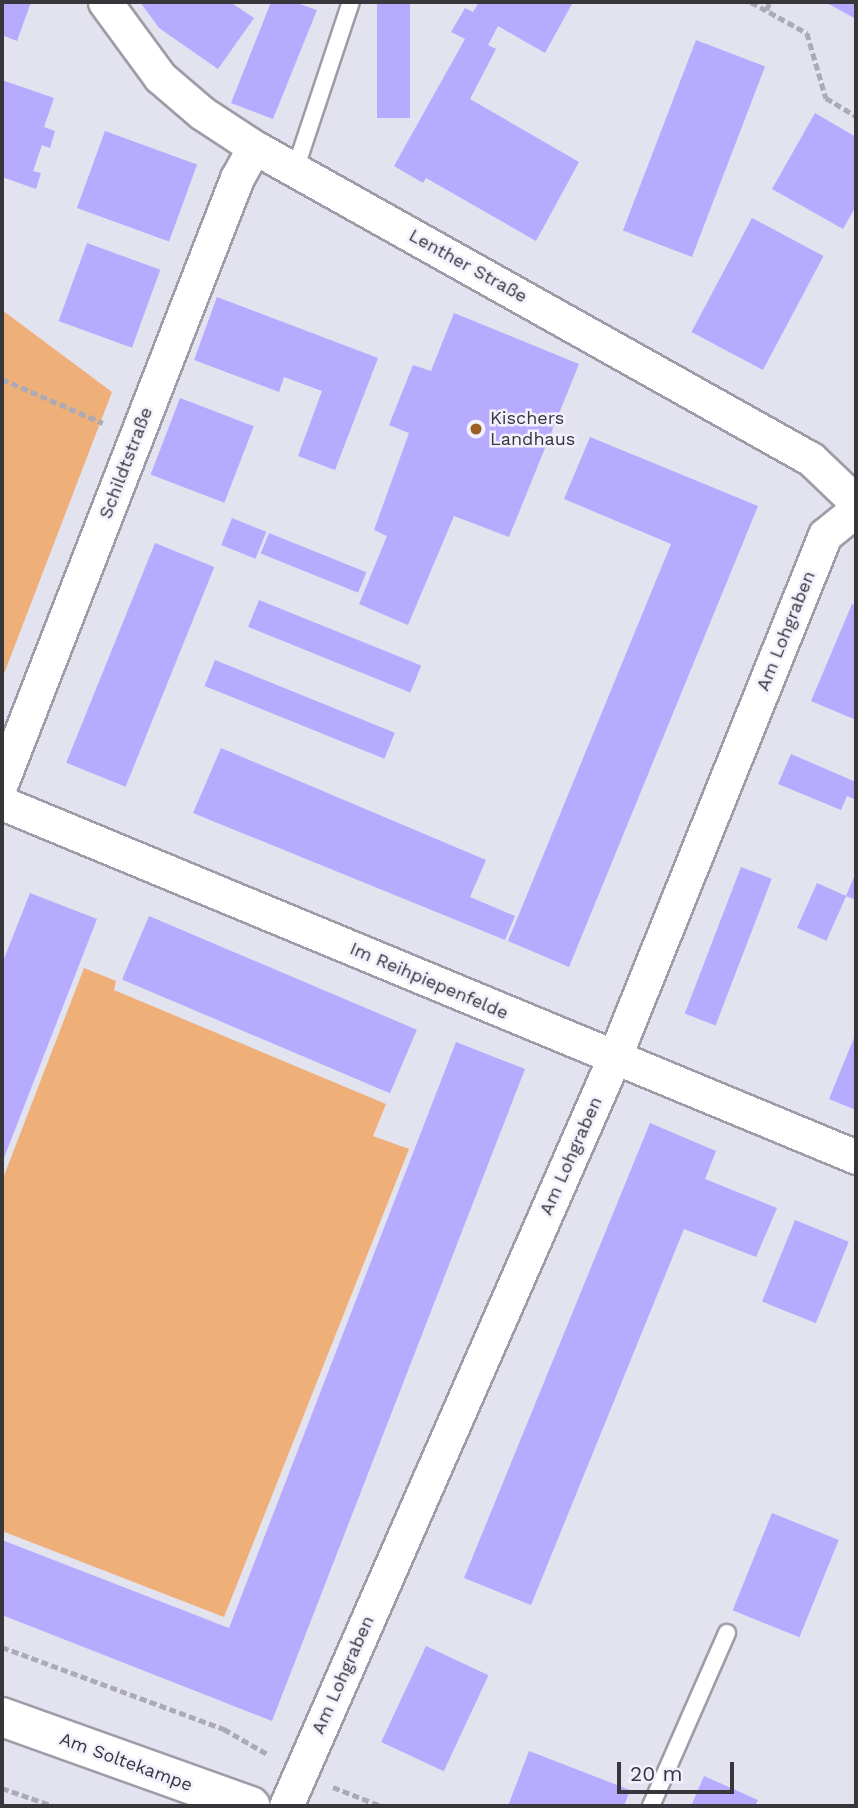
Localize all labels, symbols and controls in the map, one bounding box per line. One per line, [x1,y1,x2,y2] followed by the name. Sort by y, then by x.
[405,224,531,308] street label: Lenther Straße
[95,404,157,522] street label: Schildtstraße
[490,408,575,450] place label: Kischers Landhaus
[468,421,484,437] marker: Kischers Landhaus
[752,568,820,694] street label: Am Lohgraben
[347,938,511,1024] street label: Im Reihpiepenfelde
[535,1093,607,1219] street label: Am Lohgraben
[307,1612,379,1738] street label: Am Lohgraben
[57,1728,195,1796] street label: Am Soltekampe
[620,1748,737,1792] scale bar
[630,1761,682,1786] text: 20 m

